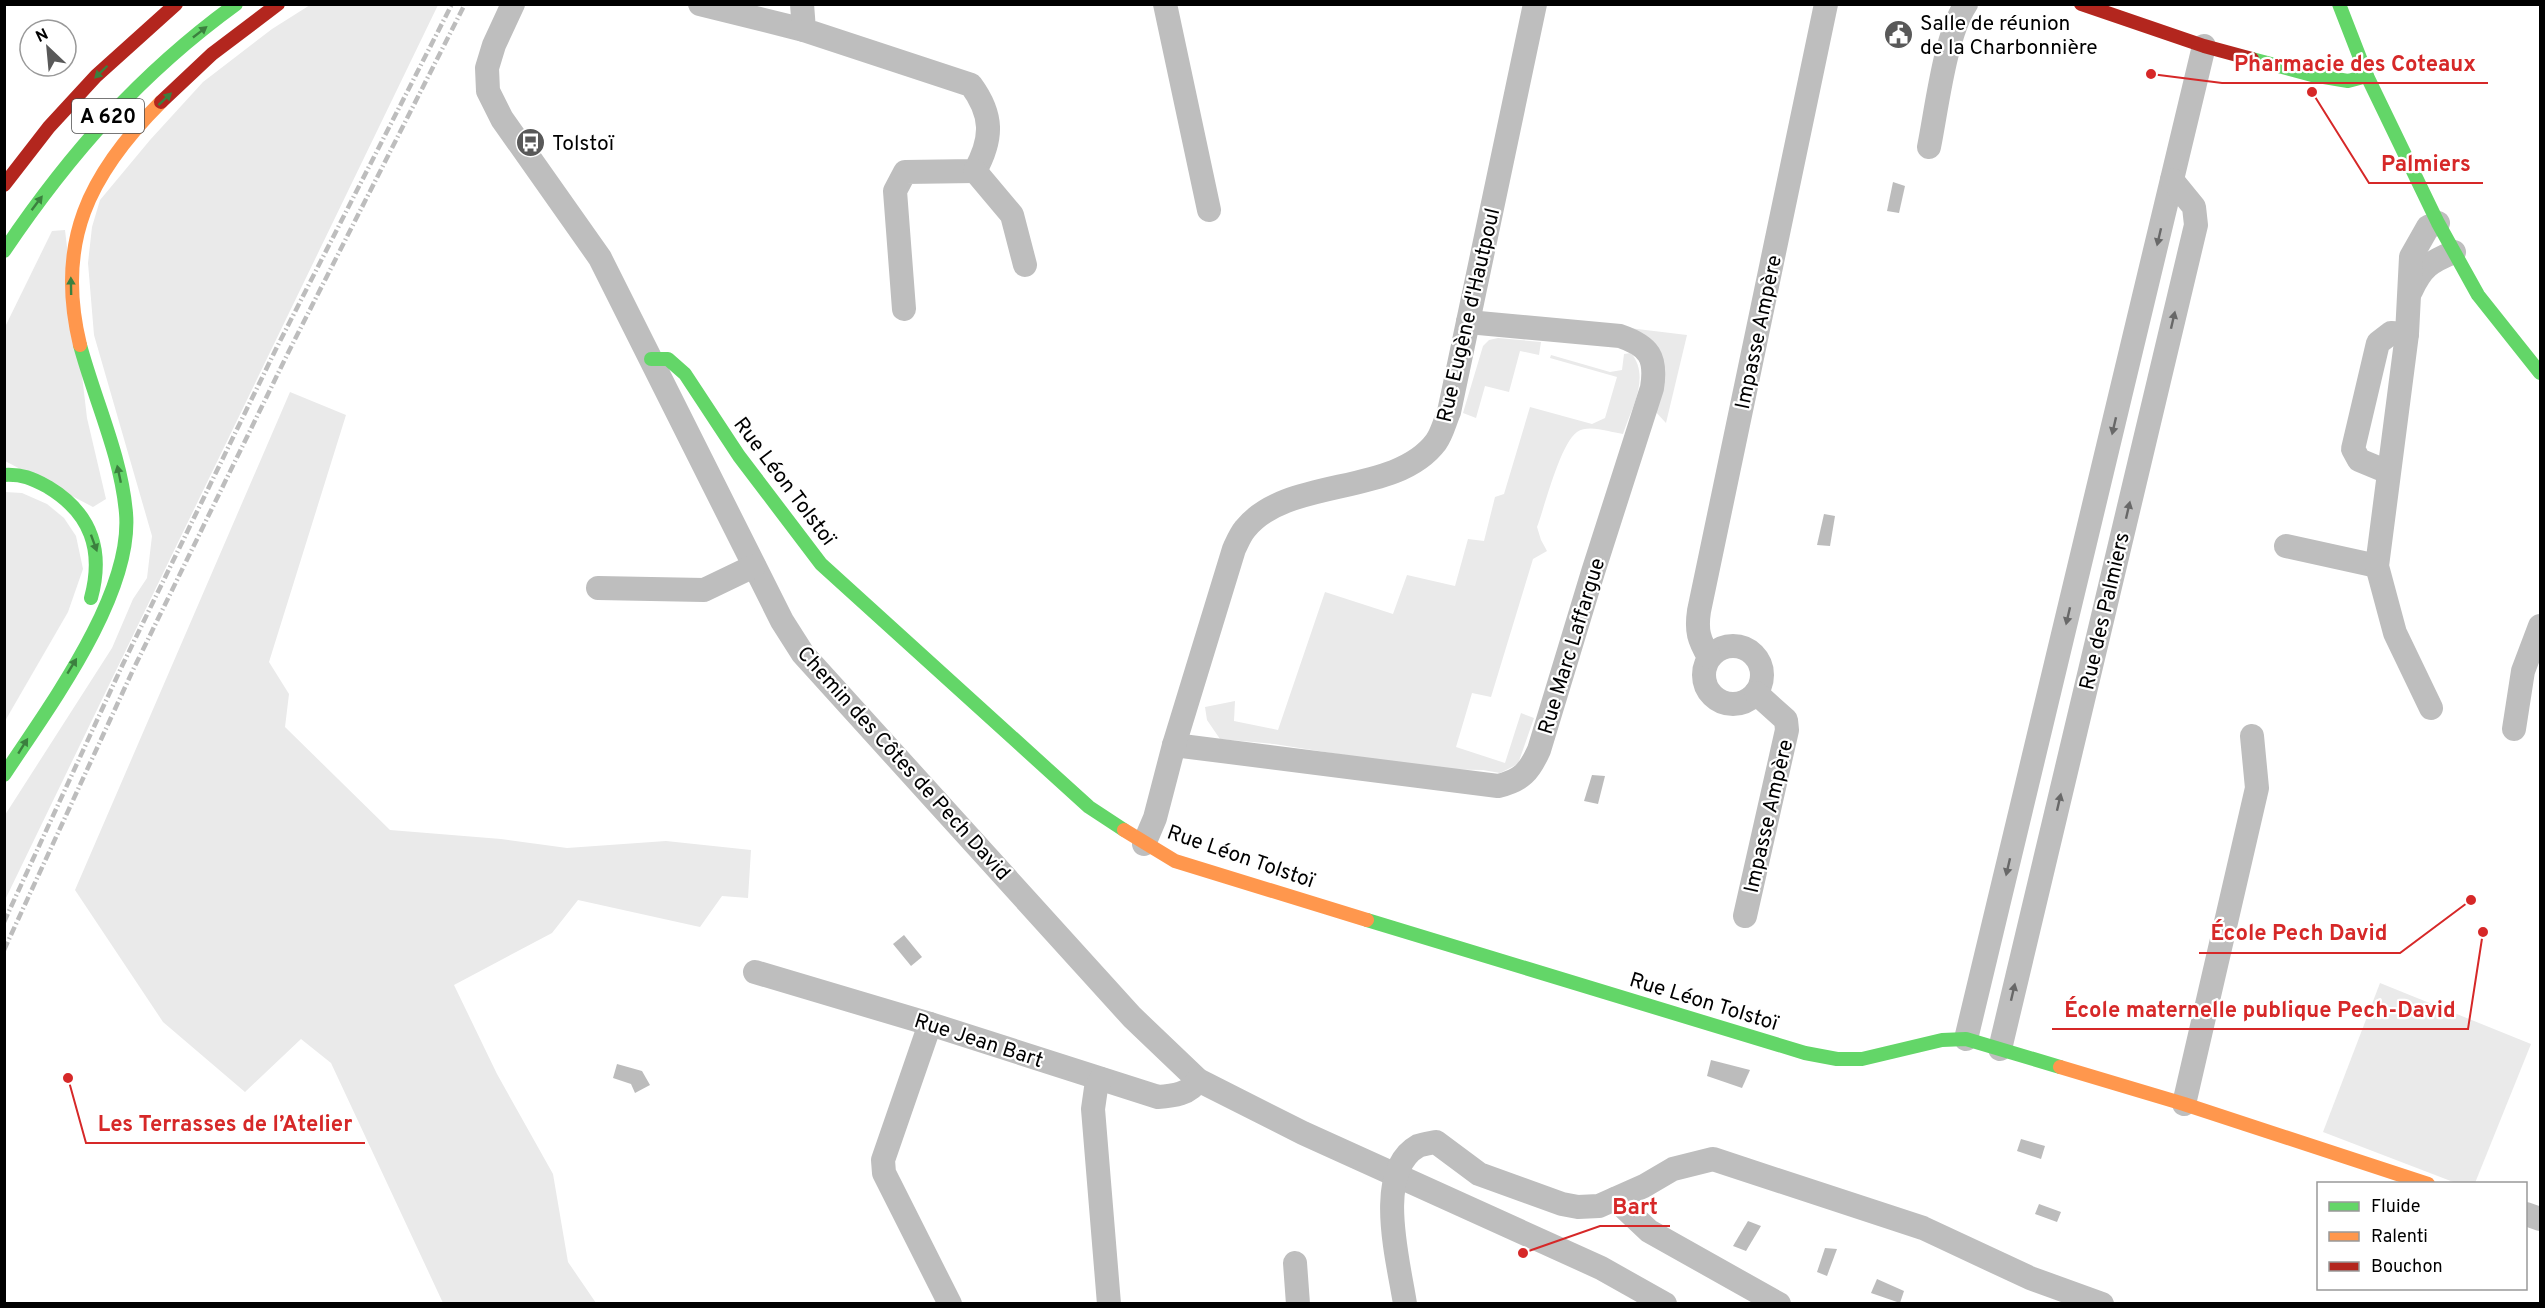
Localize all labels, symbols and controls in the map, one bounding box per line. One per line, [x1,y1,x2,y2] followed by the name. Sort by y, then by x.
[1920,11,2098,62] place label: Salle de réunion de la Charbonnière
[18,18,78,78] north arrow
[1883,19,1915,51] public building icon: Salle de réunion de la Charbonnière
[33,25,52,48] text: N
[193,26,208,38] one-way arrow
[2222,43,2488,83] callout: Pharmacie des Coteaux
[2234,52,2476,79] text: Pharmacie des Coteaux
[94,64,108,78] one-way arrow
[157,92,172,106] one-way arrow
[72,99,144,133] road number: A 620
[515,127,547,159] bus stop icon: Tolstoï
[552,131,615,158] place label: Tolstoï
[2369,143,2483,183] callout: Palmiers
[2381,152,2471,179] text: Palmiers
[31,195,43,210] one-way arrow
[1432,206,1507,425] street label: Rue Eugène d'Hautpoul
[2153,227,2163,246] one-way arrow
[1730,253,1789,412] street label: Impasse Ampère
[66,276,76,295] one-way arrow
[2169,311,2179,330] one-way arrow
[727,412,841,552] street label: Rue Léon Tolstoï
[2108,417,2118,436] one-way arrow
[114,464,123,483] one-way arrow
[2124,501,2134,519] one-way arrow
[2074,530,2137,693] street label: Rue des Palmiers
[89,534,99,552] one-way arrow
[1533,555,1612,738] street label: Rue Marc Laffargue
[2063,607,2073,625] one-way arrow
[790,641,1015,887] street label: Chemin des Côtes de Pech David
[67,658,78,675] one-way arrow
[1739,737,1800,896] street label: Impasse Ampère
[17,738,28,754] one-way arrow
[2054,793,2064,811] one-way arrow
[1163,820,1318,895] street label: Rue Léon Tolstoï
[2003,858,2013,876] one-way arrow
[2199,913,2400,953] callout: École Pech David
[2211,919,2387,948] text: École Pech David
[1626,967,1782,1038] street label: Rue Léon Tolstoï
[2009,982,2019,1001] one-way arrow
[2052,989,2468,1029] callout: École maternelle publique Pech-David
[2064,996,2456,1025] text: École maternelle publique Pech-David
[911,1008,1046,1075] street label: Rue Jean Bart
[86,1103,365,1143] callout: Les Terrasses de l’Atelier
[98,1112,352,1139] text: Les Terrasses de l’Atelier
[2317,1182,2527,1290] legend
[1600,1186,1670,1226] callout: Bart
[1612,1195,1658,1222] text: Bart
[2371,1196,2420,1219] text: Fluide
[2371,1226,2428,1249] text: Ralenti
[2371,1256,2443,1279] text: Bouchon

